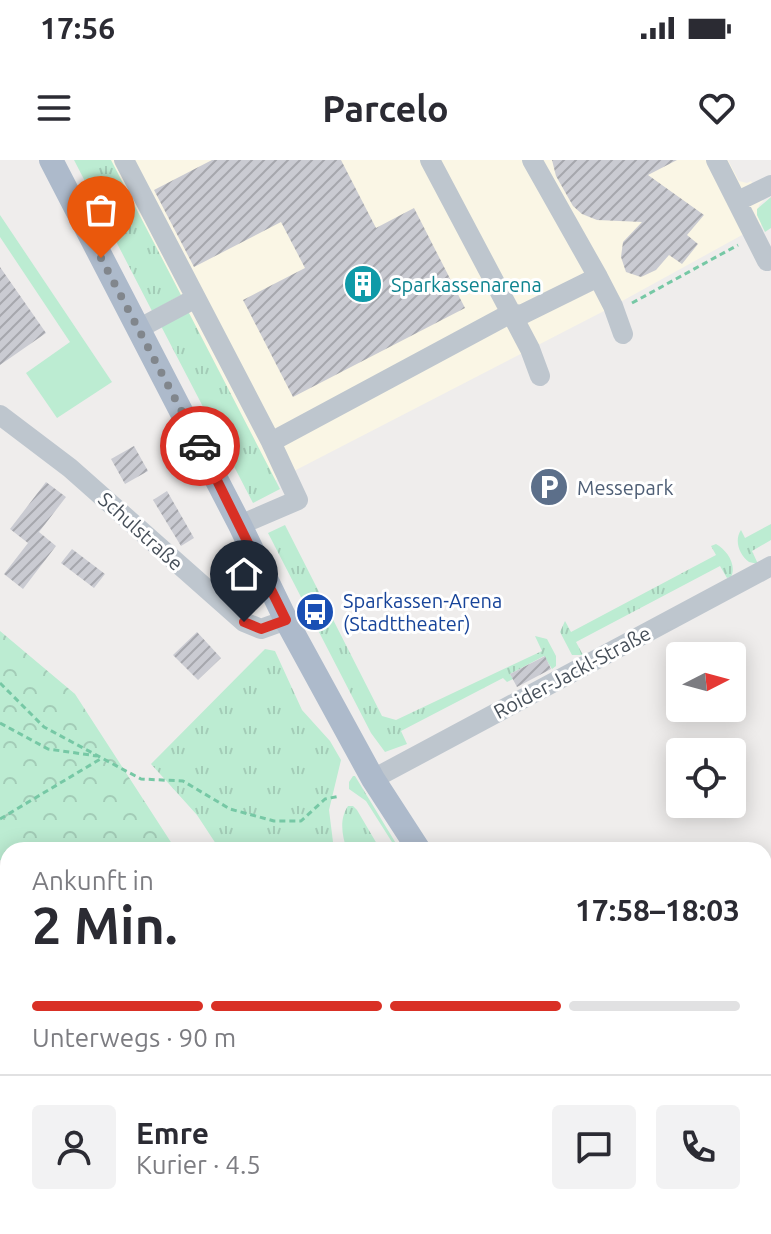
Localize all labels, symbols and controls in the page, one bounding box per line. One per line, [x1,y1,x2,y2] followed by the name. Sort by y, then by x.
[40,11,115,45] text: 17:56
[32,86,76,130] icon: menu
[695,86,739,130] icon: heart
[322,88,449,129] text: Parcelo
[67,176,135,258] pin
[79,188,123,232] icon: bag
[342,263,384,305] building icon: Sparkassenarena
[391,273,542,296] place label: Sparkassenarena
[160,406,240,486] courier
[178,424,222,468] icon: car
[528,466,570,508] parking icon: Messepark
[577,476,673,499] place label: Messepark
[94,487,188,575] street label: Schulstraße
[210,540,278,622] pin
[222,552,266,596] icon: home
[343,589,502,635] place label: Sparkassen-Arena (Stadttheater)
[294,591,336,633] bus stop icon: Sparkassen-Arena (Stadttheater)
[490,621,654,723] street label: Roider-Jackl-Straße
[666,642,746,722] north arrow
[666,642,746,818] map controls
[666,738,746,818] button: locate
[32,866,154,895] text: Ankunft in
[575,893,740,927] text: 17:58–18:03
[32,896,178,954] text: 2 Min.
[32,1023,236,1052] text: Unterwegs · 90 m
[32,1105,116,1189] button: person
[552,1105,636,1189] button: chat
[656,1105,740,1189] button: phone
[136,1116,209,1150] text: Emre
[136,1150,261,1179] text: Kurier · 4.5

